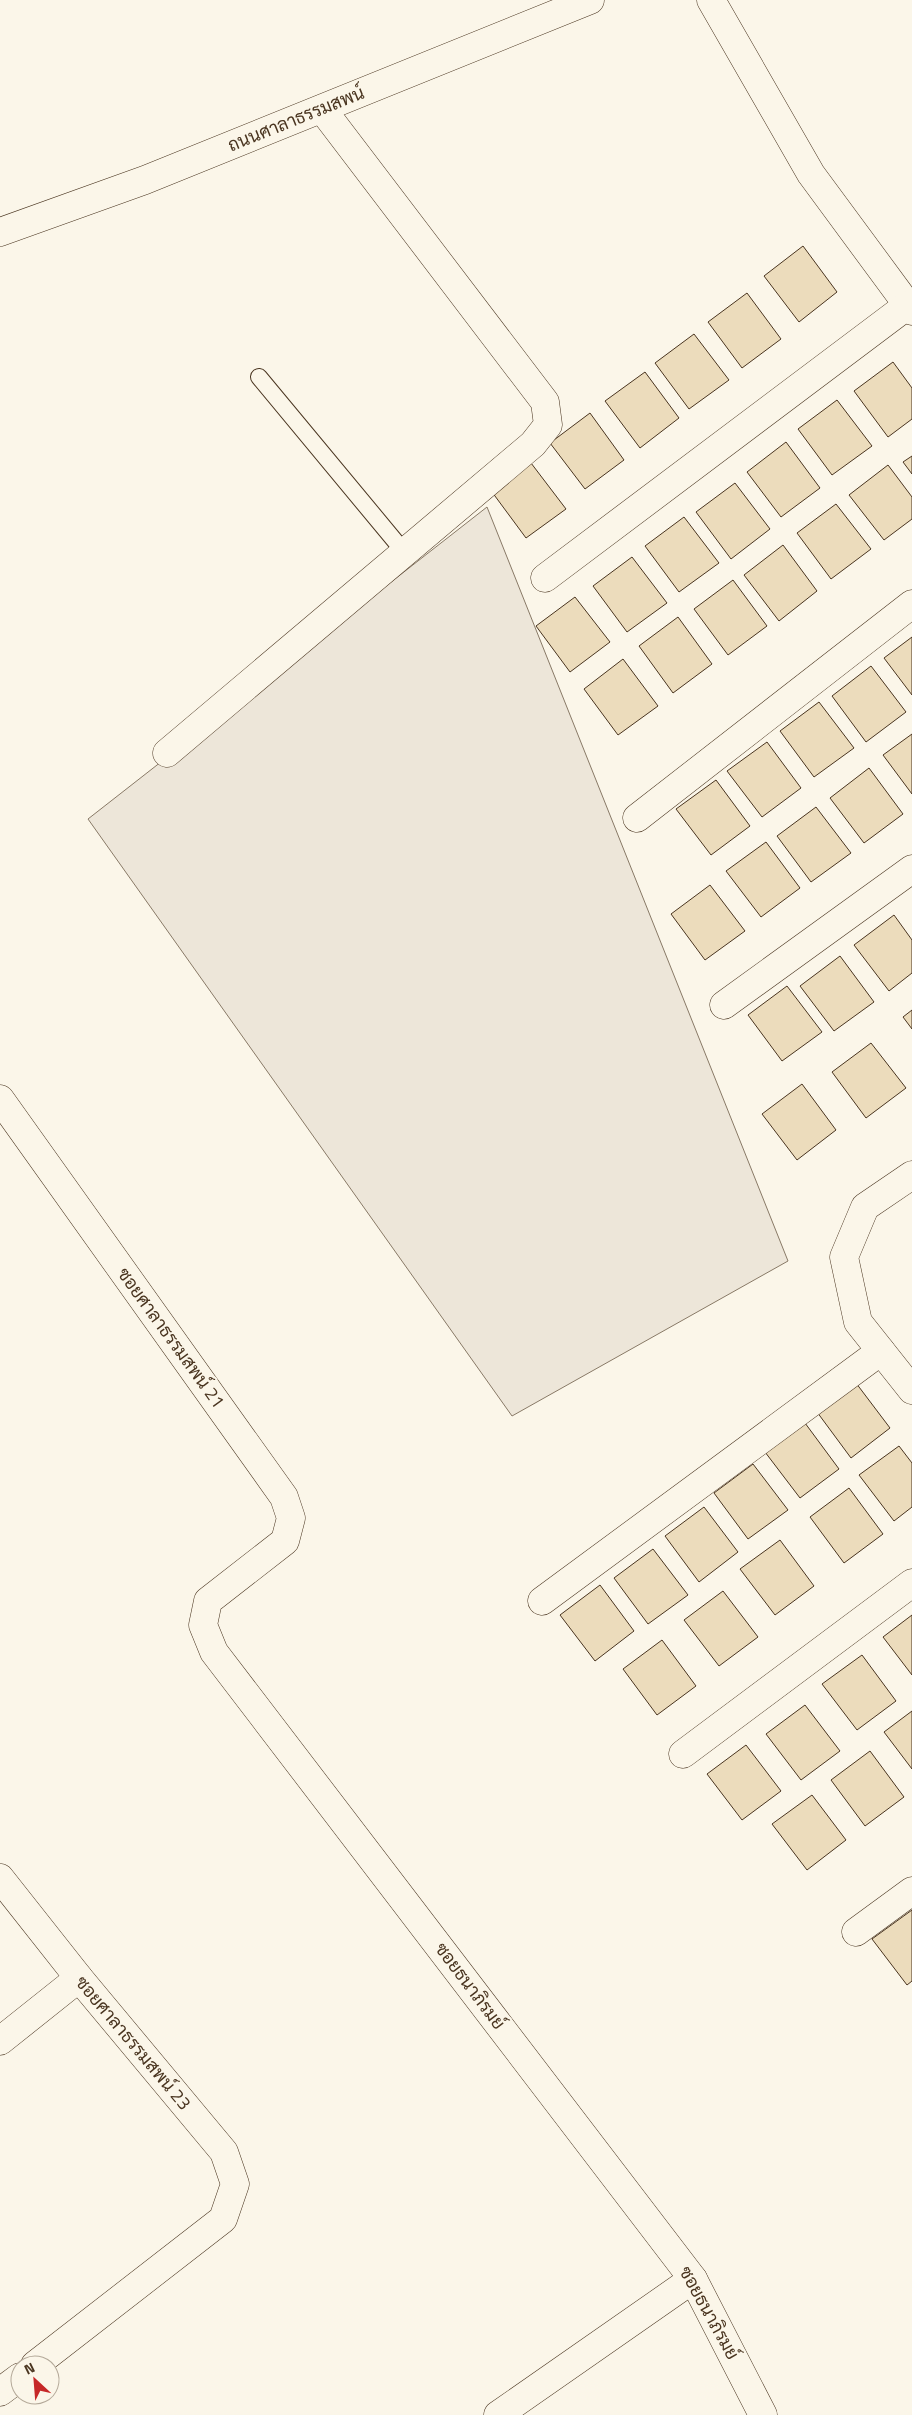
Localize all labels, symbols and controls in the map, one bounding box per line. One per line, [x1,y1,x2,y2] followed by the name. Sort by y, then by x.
[223,79,368,158] street label: ถนนศาลาธรรมสพน์
[111,1262,232,1414] street label: ซอยศาลาธรรมสพน์ 21
[429,1936,512,2035] street label: ซอยธนาภิรมย์
[69,1970,198,2116] street label: ซอยศาลาธรรมสพน์ 23
[673,2261,746,2364] street label: ซอยธนาภิรมย์
[10,2355,60,2405] north arrow
[20,2356,38,2379] text: N

